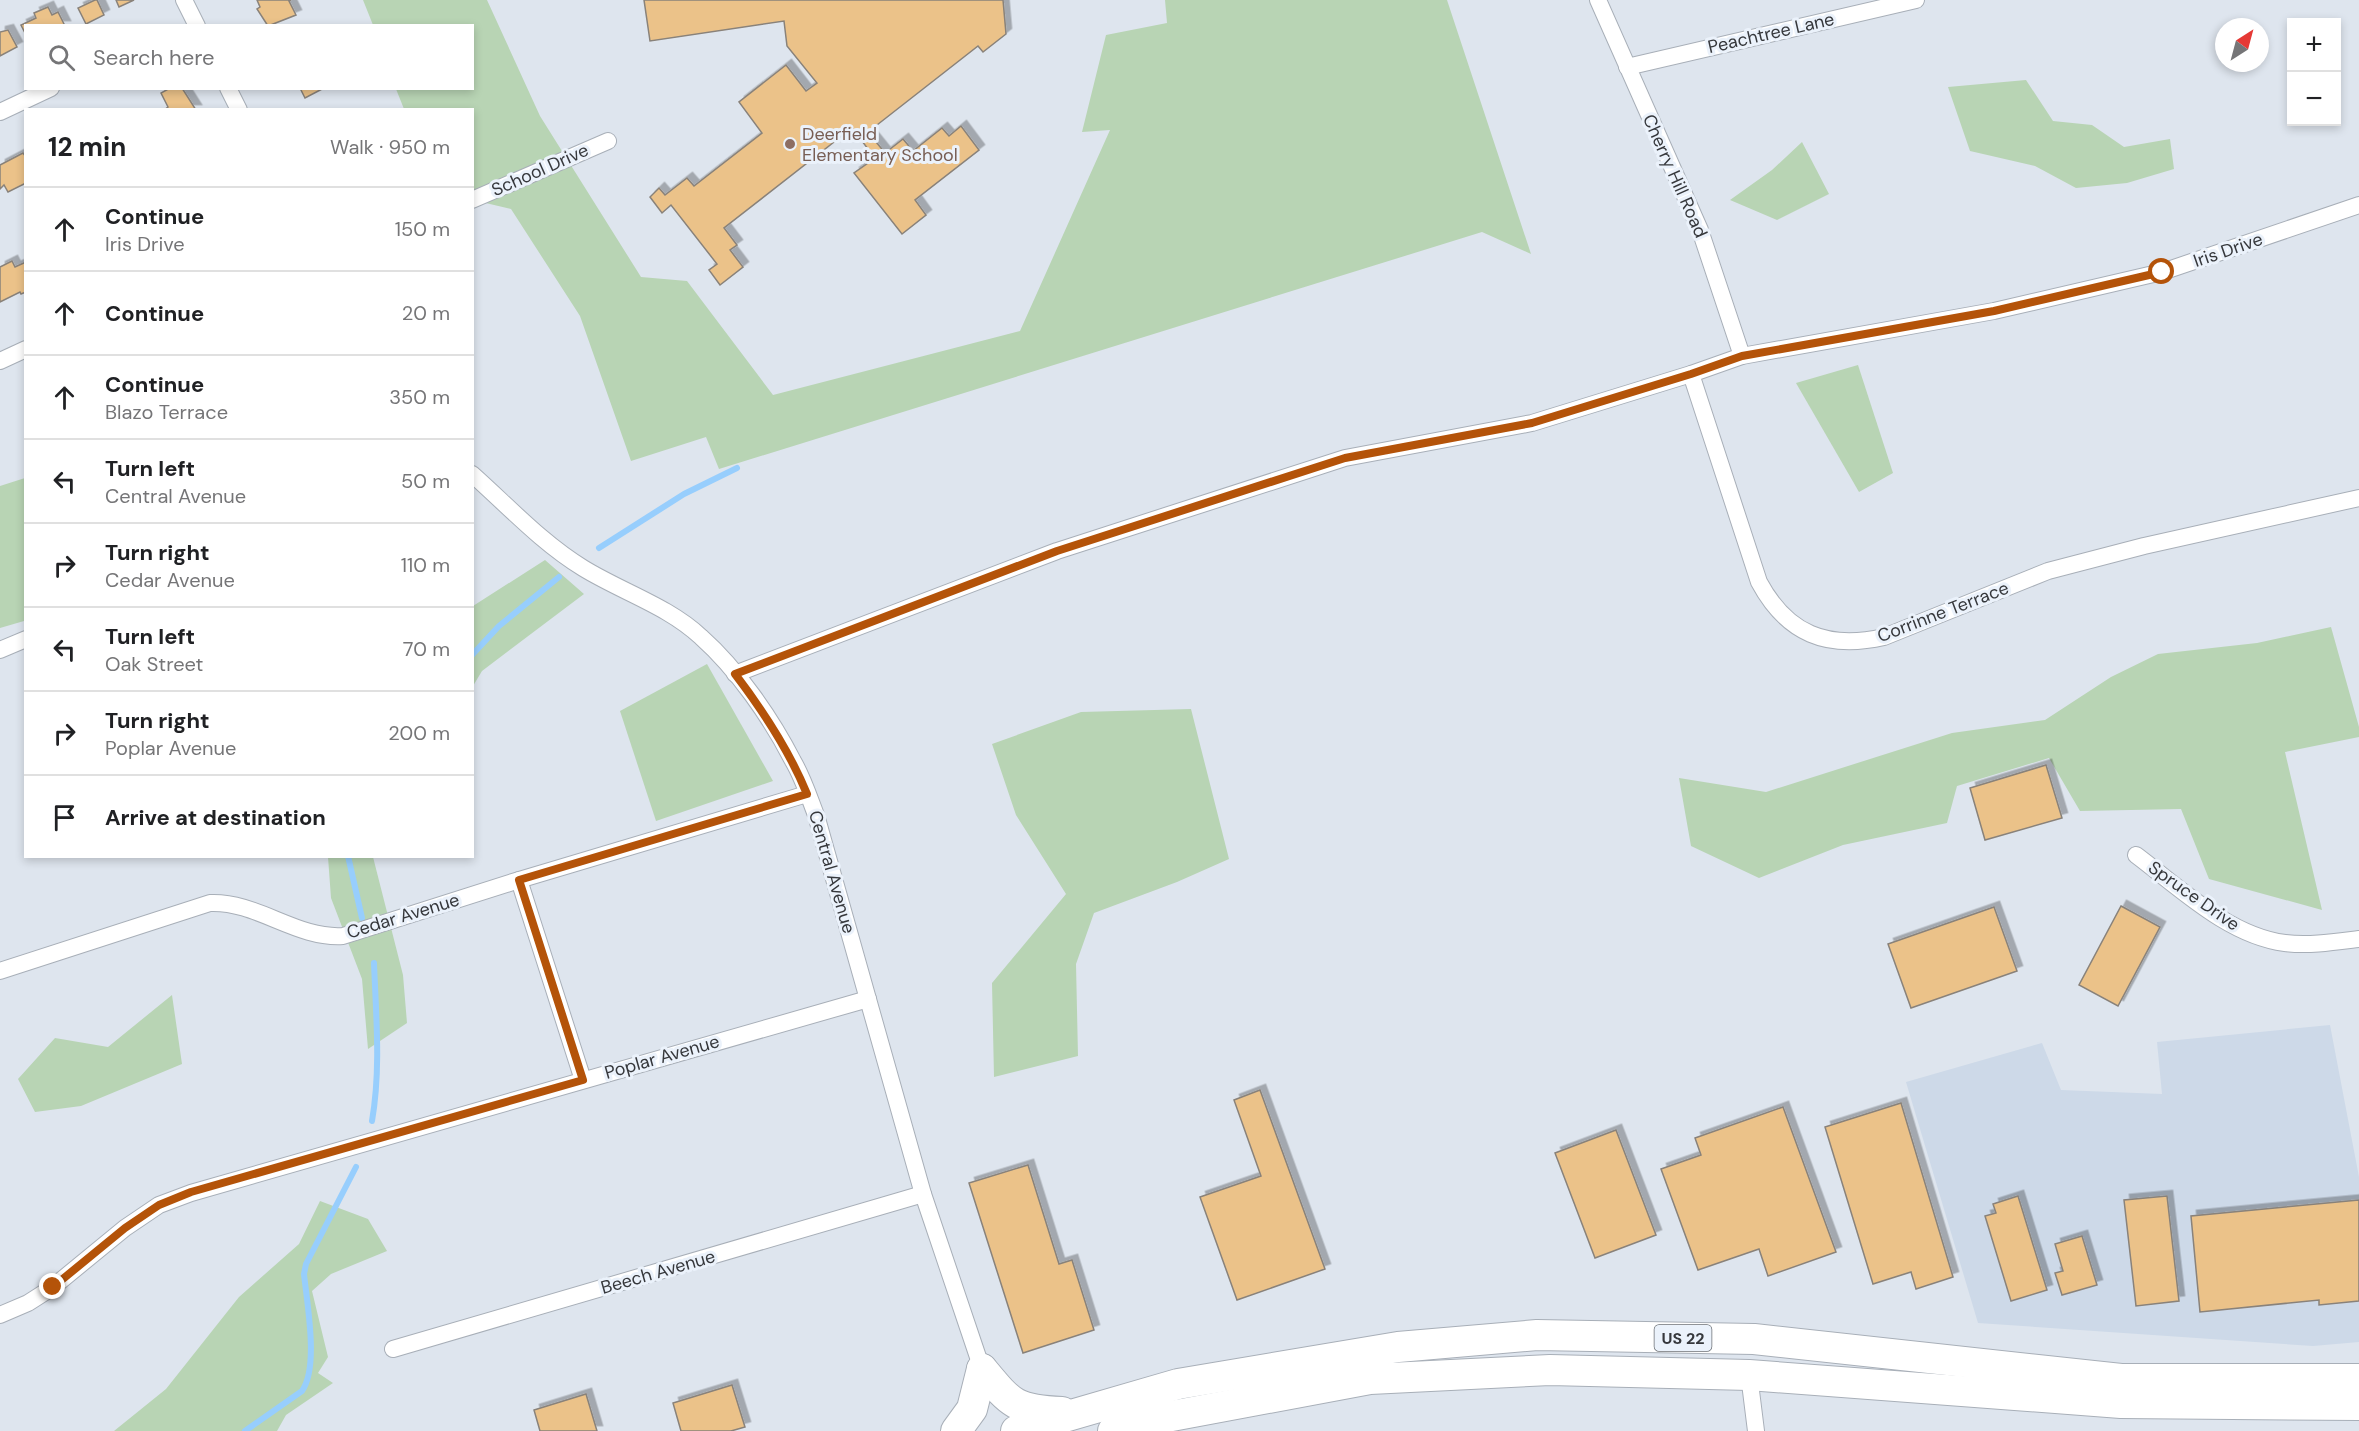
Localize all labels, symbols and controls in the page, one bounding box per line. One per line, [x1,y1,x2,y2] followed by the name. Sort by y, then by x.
[1705,7,1837,59] street label: Peachtree Lane
[2215,18,2269,72] north arrow
[2287,18,2341,126] map controls
[2287,18,2341,72] button: +
[24,24,474,90] search box
[45,41,78,74] icon: search
[93,43,214,72] text: Search here
[2287,72,2341,126] button: −
[1637,110,1713,242] street label: Cherry Hill Road
[802,122,958,167] place label: Deerfield Elementary School
[48,130,126,164] text: 12 min
[330,134,450,160] text: Walk · 950 m
[783,137,797,151] marker: Deerfield Elementary School
[488,138,592,202] street label: School Drive
[105,202,204,231] text: Continue
[48,213,81,246] icon: ahead
[395,216,450,242] text: 150 m
[2190,227,2266,273] street label: Iris Drive
[105,231,185,257] text: Iris Drive
[2148,258,2174,284] route start
[48,297,81,330] icon: ahead
[105,299,204,328] text: Continue
[402,300,450,326] text: 20 m
[105,370,204,399] text: Continue
[48,381,81,414] icon: ahead
[389,384,450,410] text: 350 m
[105,399,228,425] text: Blazo Terrace
[105,454,195,483] text: Turn left
[48,465,81,498] icon: left
[401,468,450,494] text: 50 m
[105,483,246,509] text: Central Avenue
[105,538,210,567] text: Turn right
[48,549,81,582] icon: right
[401,552,450,578] text: 110 m
[105,567,235,593] text: Cedar Avenue
[1874,576,2012,648] street label: Corrinne Terrace
[105,622,195,651] text: Turn left
[48,633,81,666] icon: left
[403,636,450,662] text: 70 m
[105,651,203,677] text: Oak Street
[105,706,210,735] text: Turn right
[48,717,81,750] icon: right
[388,720,450,746] text: 200 m
[105,735,236,761] text: Poplar Avenue
[48,801,81,834] icon: arrive
[105,803,326,832] text: Arrive at destination
[803,808,861,936] street label: Central Avenue
[2143,856,2245,936] street label: Spruce Drive
[344,887,462,945] street label: Cedar Avenue
[602,1029,722,1085] street label: Poplar Avenue
[598,1244,718,1300] street label: Beech Avenue
[39,1273,65,1299] route end
[1654,1325,1712,1351] road number: US 22

